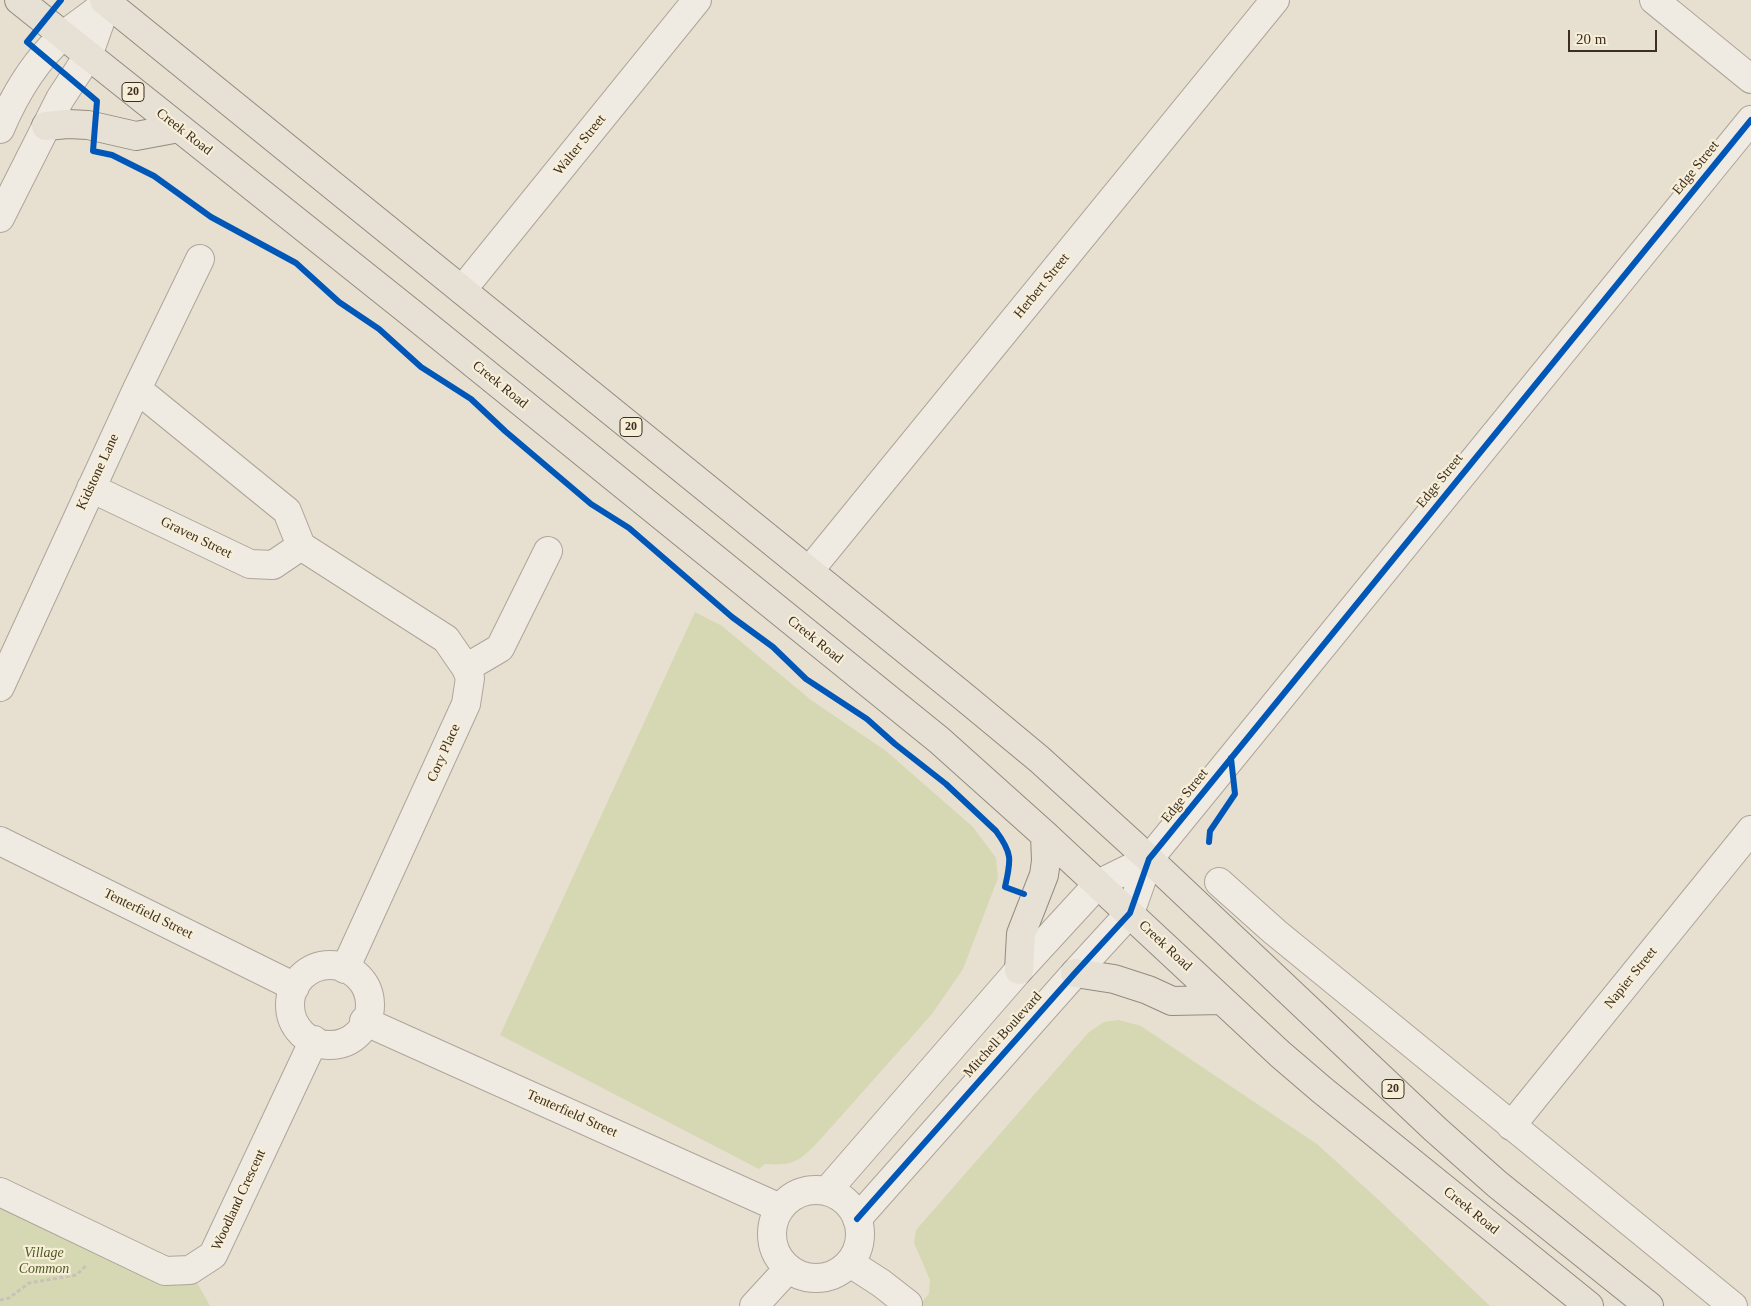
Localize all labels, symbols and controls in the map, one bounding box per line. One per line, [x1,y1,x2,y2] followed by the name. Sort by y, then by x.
[1571,20,1660,52] scale bar
[1576,31,1606,47] text: 20 m
[122,82,144,101] road number: 20
[153,105,215,159] street label: Creek Road
[550,111,610,179] street label: Walter Street
[1669,137,1723,199] street label: Edge Street
[1011,250,1073,322] street label: Herbert Street
[469,358,531,412] street label: Creek Road
[620,418,642,437] road number: 20
[73,431,123,513] street label: Kidstone Lane
[1413,450,1467,512] street label: Edge Street
[158,513,234,563] street label: Graven Street
[784,613,846,667] street label: Creek Road
[424,721,464,785] street label: Cory Place
[1158,765,1212,827] street label: Edge Street
[101,885,195,943] street label: Tenterfield Street
[1135,917,1195,975] street label: Creek Road
[1601,944,1661,1012] street label: Napier Street
[960,989,1046,1081] street label: Mitchell Boulevard
[1382,1080,1404,1098] road number: 20
[524,1087,620,1141] street label: Tenterfield Street
[208,1147,270,1253] street label: Woodland Crescent
[1440,1184,1502,1238] street label: Creek Road
[19,1245,69,1278] park label: Village Common

